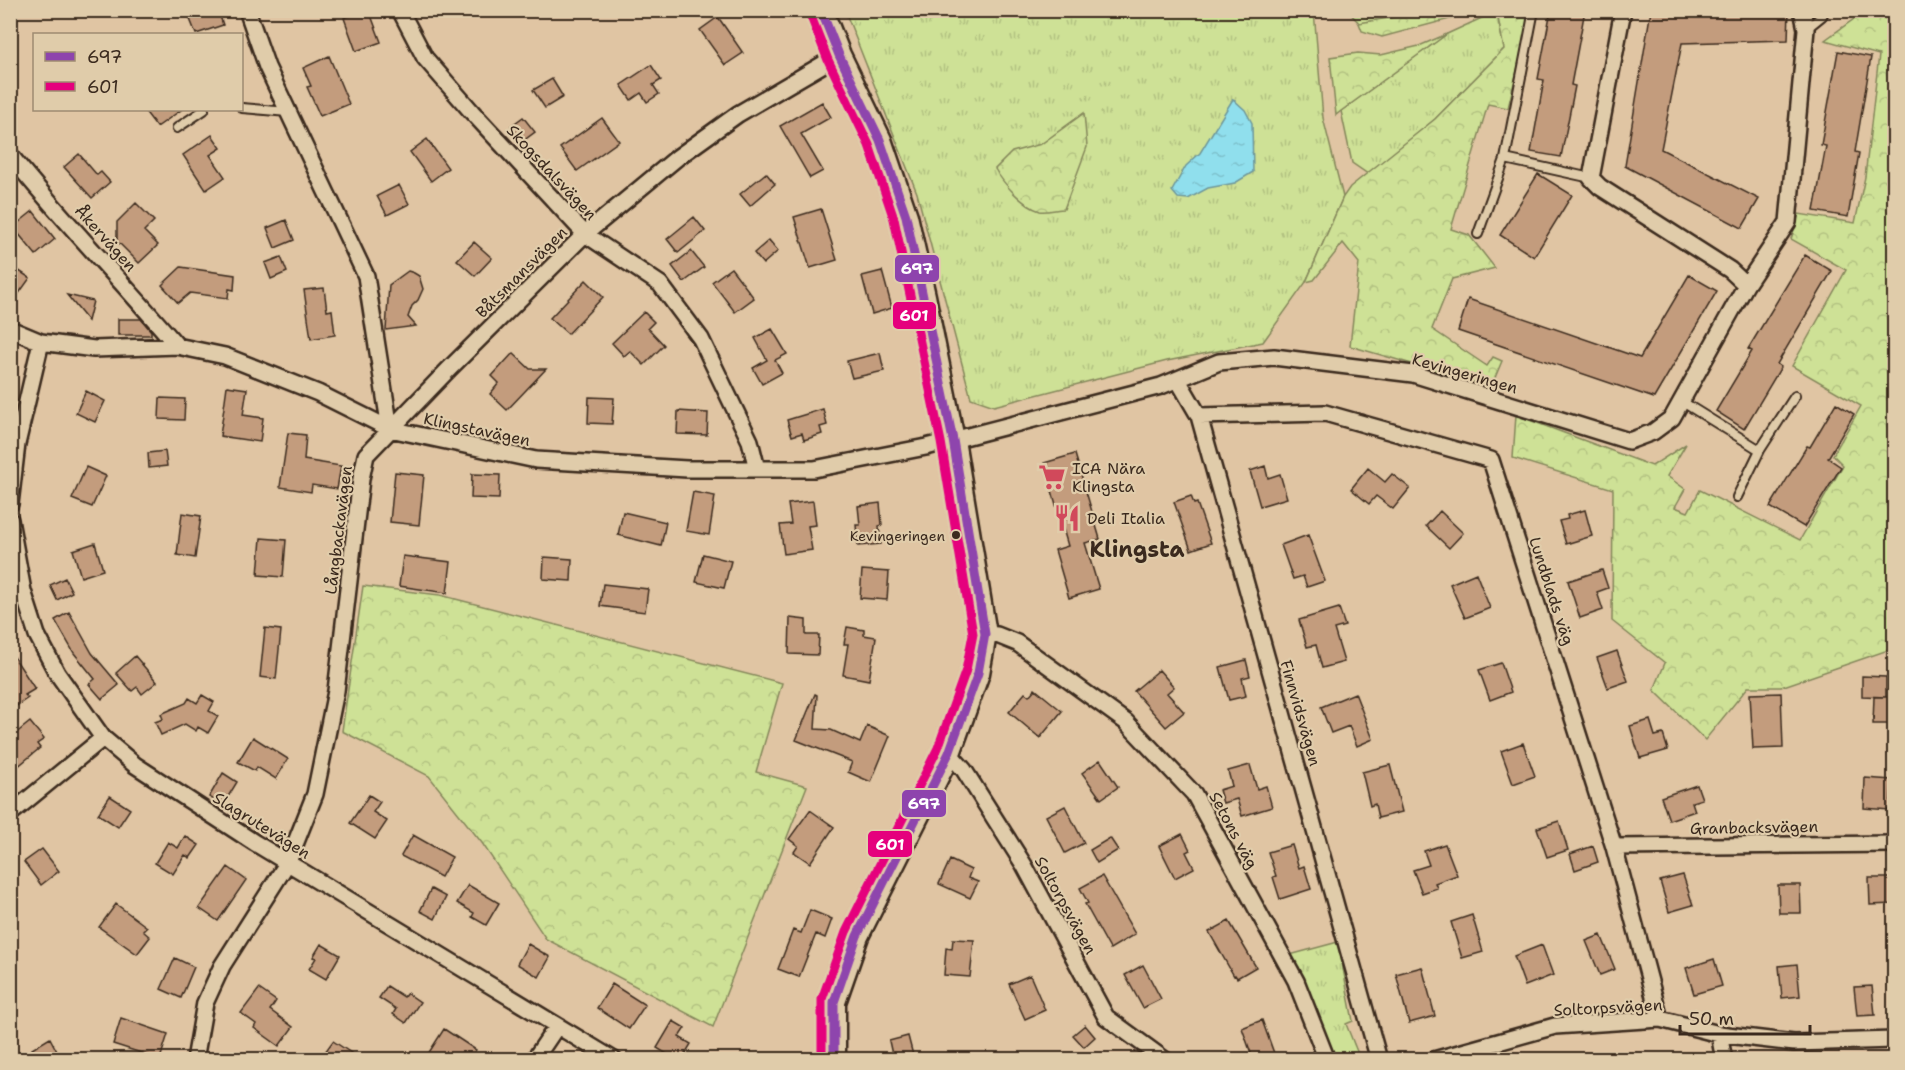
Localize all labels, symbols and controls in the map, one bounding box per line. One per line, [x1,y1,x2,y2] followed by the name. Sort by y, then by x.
[33,33,243,111] legend
[87,45,122,69] text: 697
[87,75,119,99] text: 601
[502,120,601,225] street label: Skogsdalsvägen
[70,200,142,276] street label: Åkervägen
[471,222,572,323] street label: Båtsmansvägen
[894,254,940,283] line badge: 697
[901,258,933,279] text: 697
[892,301,937,330] line badge: 601
[899,305,929,326] text: 601
[1410,348,1520,399] street label: Kevingeringen
[422,408,532,451] street label: Klingstavägen
[1072,458,1145,497] place label: ICA Nära Klingsta
[1037,462,1067,492] supermarket icon: ICA Nära Klingsta
[320,464,357,596] street label: Långbackavägen
[1052,503,1082,533] restaurant icon: Deli Italia
[1087,508,1165,529] place label: Deli Italia
[850,527,945,545] place label: Kevingeringen
[950,529,962,541] marker: Kevingeringen
[1524,534,1579,648] street label: Lundblads väg
[1089,535,1185,564] district label: Klingsta
[1275,658,1326,769] street label: Finnvidsvägen
[209,787,314,864] street label: Slagrutevägen
[1204,788,1263,873] street label: Setons väg
[901,789,947,818] line badge: 697
[908,793,940,814] text: 697
[1690,816,1819,839] street label: Granbacksvägen
[867,830,913,858] line badge: 601
[875,834,905,855] text: 601
[1030,852,1101,958] street label: Soltorpsvägen
[1553,994,1663,1021] street label: Soltorpsvägen
[1680,998,1810,1036] scale bar
[1689,1007,1734,1031] text: 50 m

